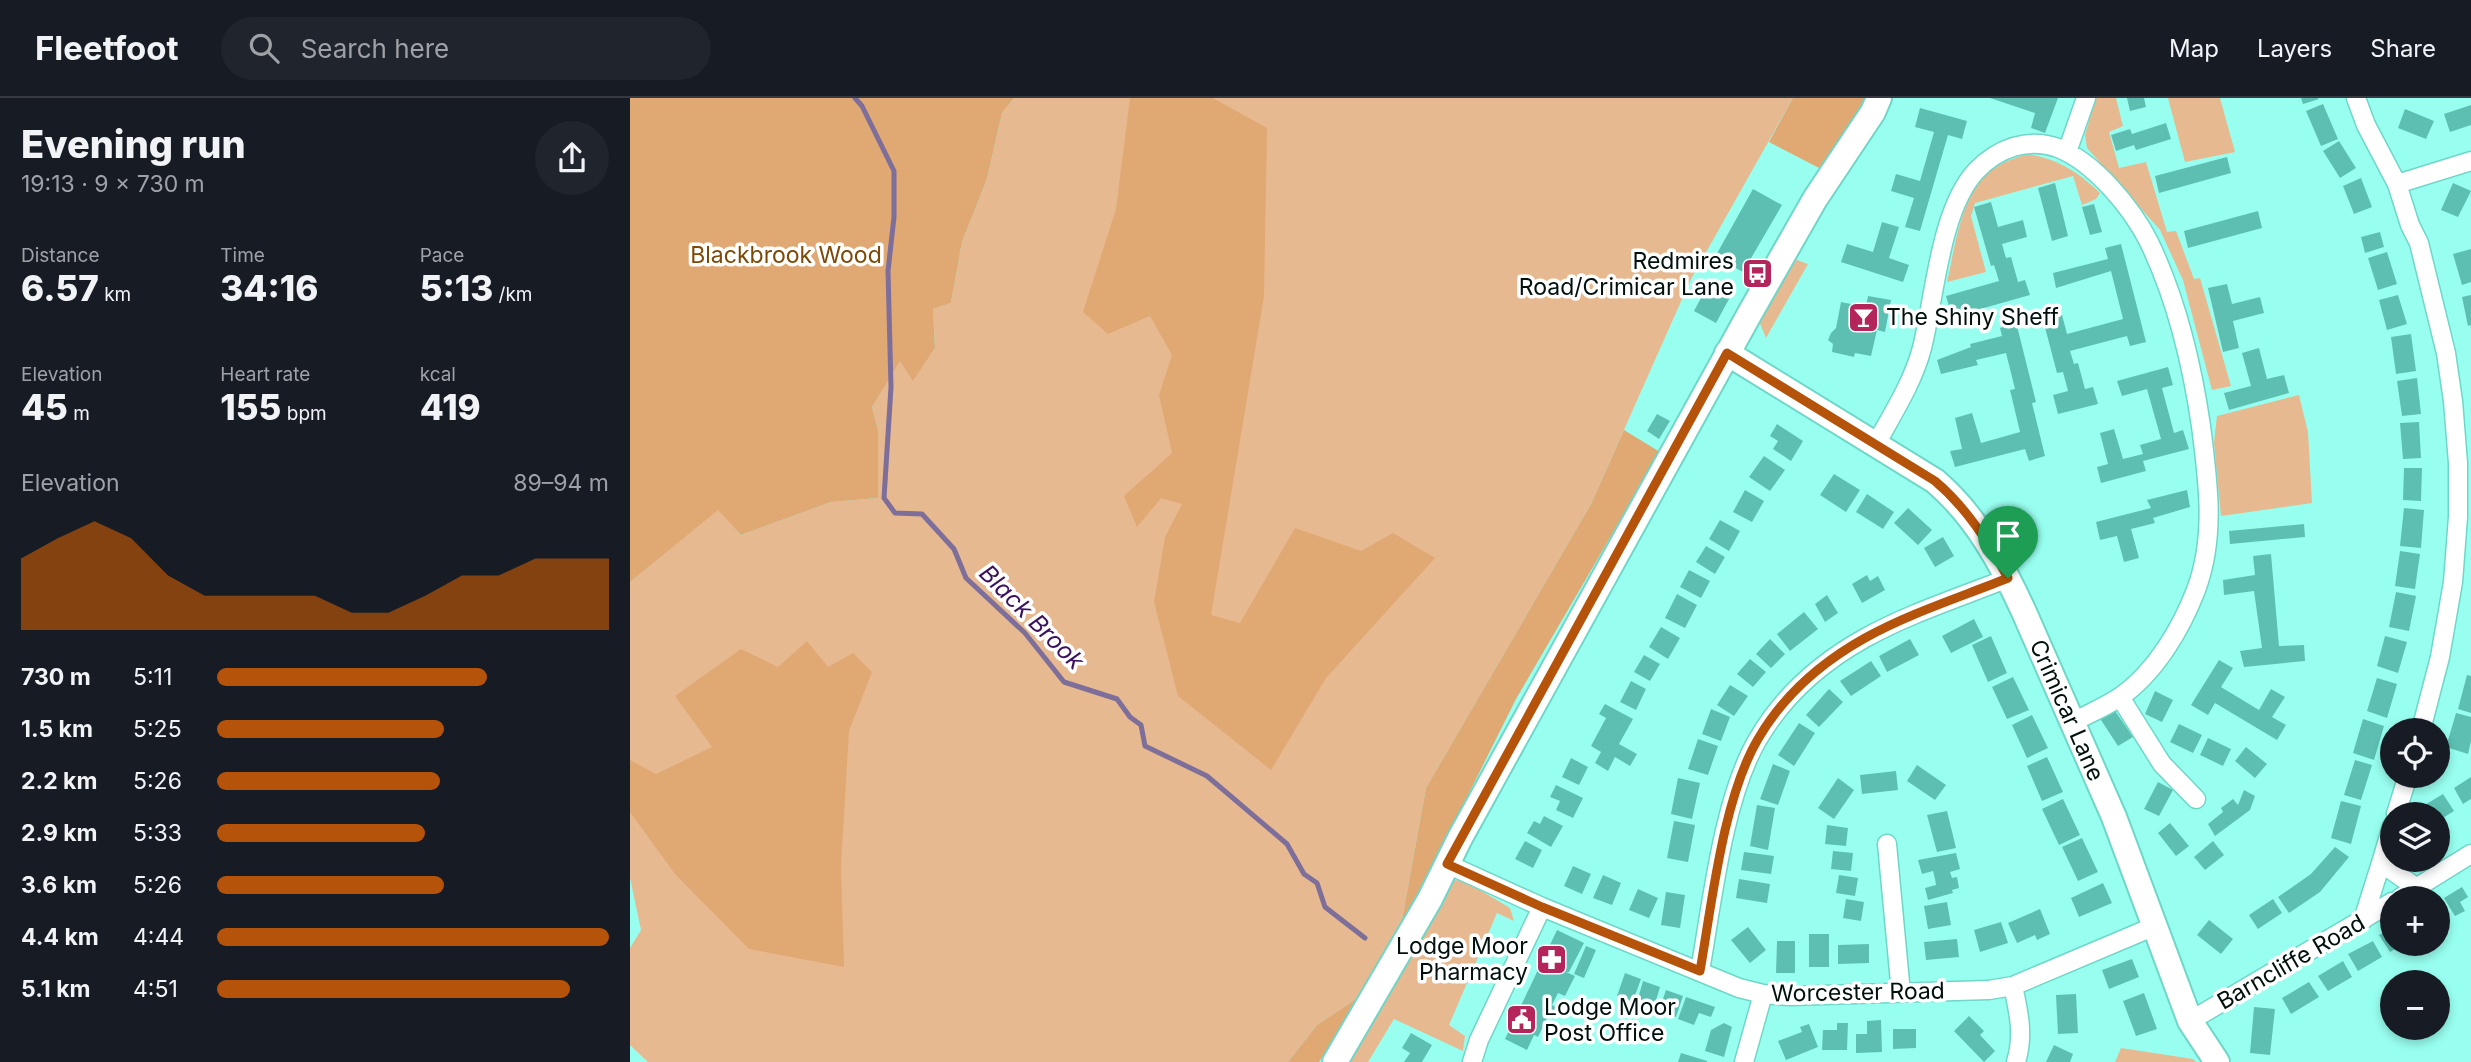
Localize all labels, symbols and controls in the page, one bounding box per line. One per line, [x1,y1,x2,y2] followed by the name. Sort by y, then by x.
[221,17,711,80] search box
[35,28,179,68] text: Fleetfoot
[245,29,283,67] icon: search
[301,33,449,64] text: Search here
[2169,34,2219,63] text: Map
[2257,34,2332,63] text: Layers
[2370,34,2436,63] text: Share
[21,121,246,167] text: Evening run
[535,121,609,195] button: share
[21,170,205,198] text: 19:13 · 9 × 730 m
[690,241,882,269] park label: Blackbrook Wood
[21,244,99,267] text: Distance
[220,244,265,267] text: Time
[420,244,464,267] text: Pace
[1519,247,1734,301] place label: Redmires Road/Crimicar Lane
[1740,257,1774,291] bus stop icon: Redmires Road/Crimicar Lane
[21,267,99,309] text: 6.57
[220,267,318,309] text: 34:16
[420,267,493,309] text: 5:13
[99,283,131,306] text: km
[493,283,533,306] text: /km
[1846,300,1880,334] bar icon: The Shiny Sheff
[1886,303,2059,331] place label: The Shiny Sheff
[21,363,102,386] text: Elevation
[220,363,310,386] text: Heart rate
[420,363,456,386] text: kcal
[21,386,68,428] text: 45
[220,386,281,428] text: 155
[420,386,481,428] text: 419
[68,402,90,425] text: m
[281,402,327,425] text: bpm
[21,469,120,497] text: Elevation
[513,469,609,497] text: 89–94 m
[1978,506,2038,578] pin
[1989,517,2027,555] icon: arrive
[974,559,1091,676] water label: Black Brook
[2024,635,2110,785] street label: Crimicar Lane
[21,663,91,691] text: 730 m
[133,663,172,691] text: 5:11
[21,715,93,743] text: 1.5 km
[133,715,182,743] text: 5:25
[2380,718,2450,1040] map controls
[2380,718,2450,788] button: locate
[21,767,97,795] text: 2.2 km
[133,767,182,795] text: 5:26
[2380,802,2450,872] button: layers
[21,819,98,847] text: 2.9 km
[133,819,182,847] text: 5:33
[21,871,97,899] text: 3.6 km
[133,871,182,899] text: 5:26
[2380,886,2450,956] button: +
[2212,908,2370,1016] street label: Barncliffe Road
[21,923,99,951] text: 4.4 km
[133,923,184,951] text: 4:44
[1396,932,1528,986] place label: Lodge Moor Pharmacy
[1534,942,1568,976] pharmacy icon: Lodge Moor Pharmacy
[2380,970,2450,1040] button: −
[21,975,90,1003] text: 5.1 km
[133,975,178,1003] text: 4:51
[1771,976,1945,1008] street label: Worcester Road
[1544,993,1676,1047] place label: Lodge Moor Post Office
[1504,1003,1538,1037] public building icon: Lodge Moor Post Office

